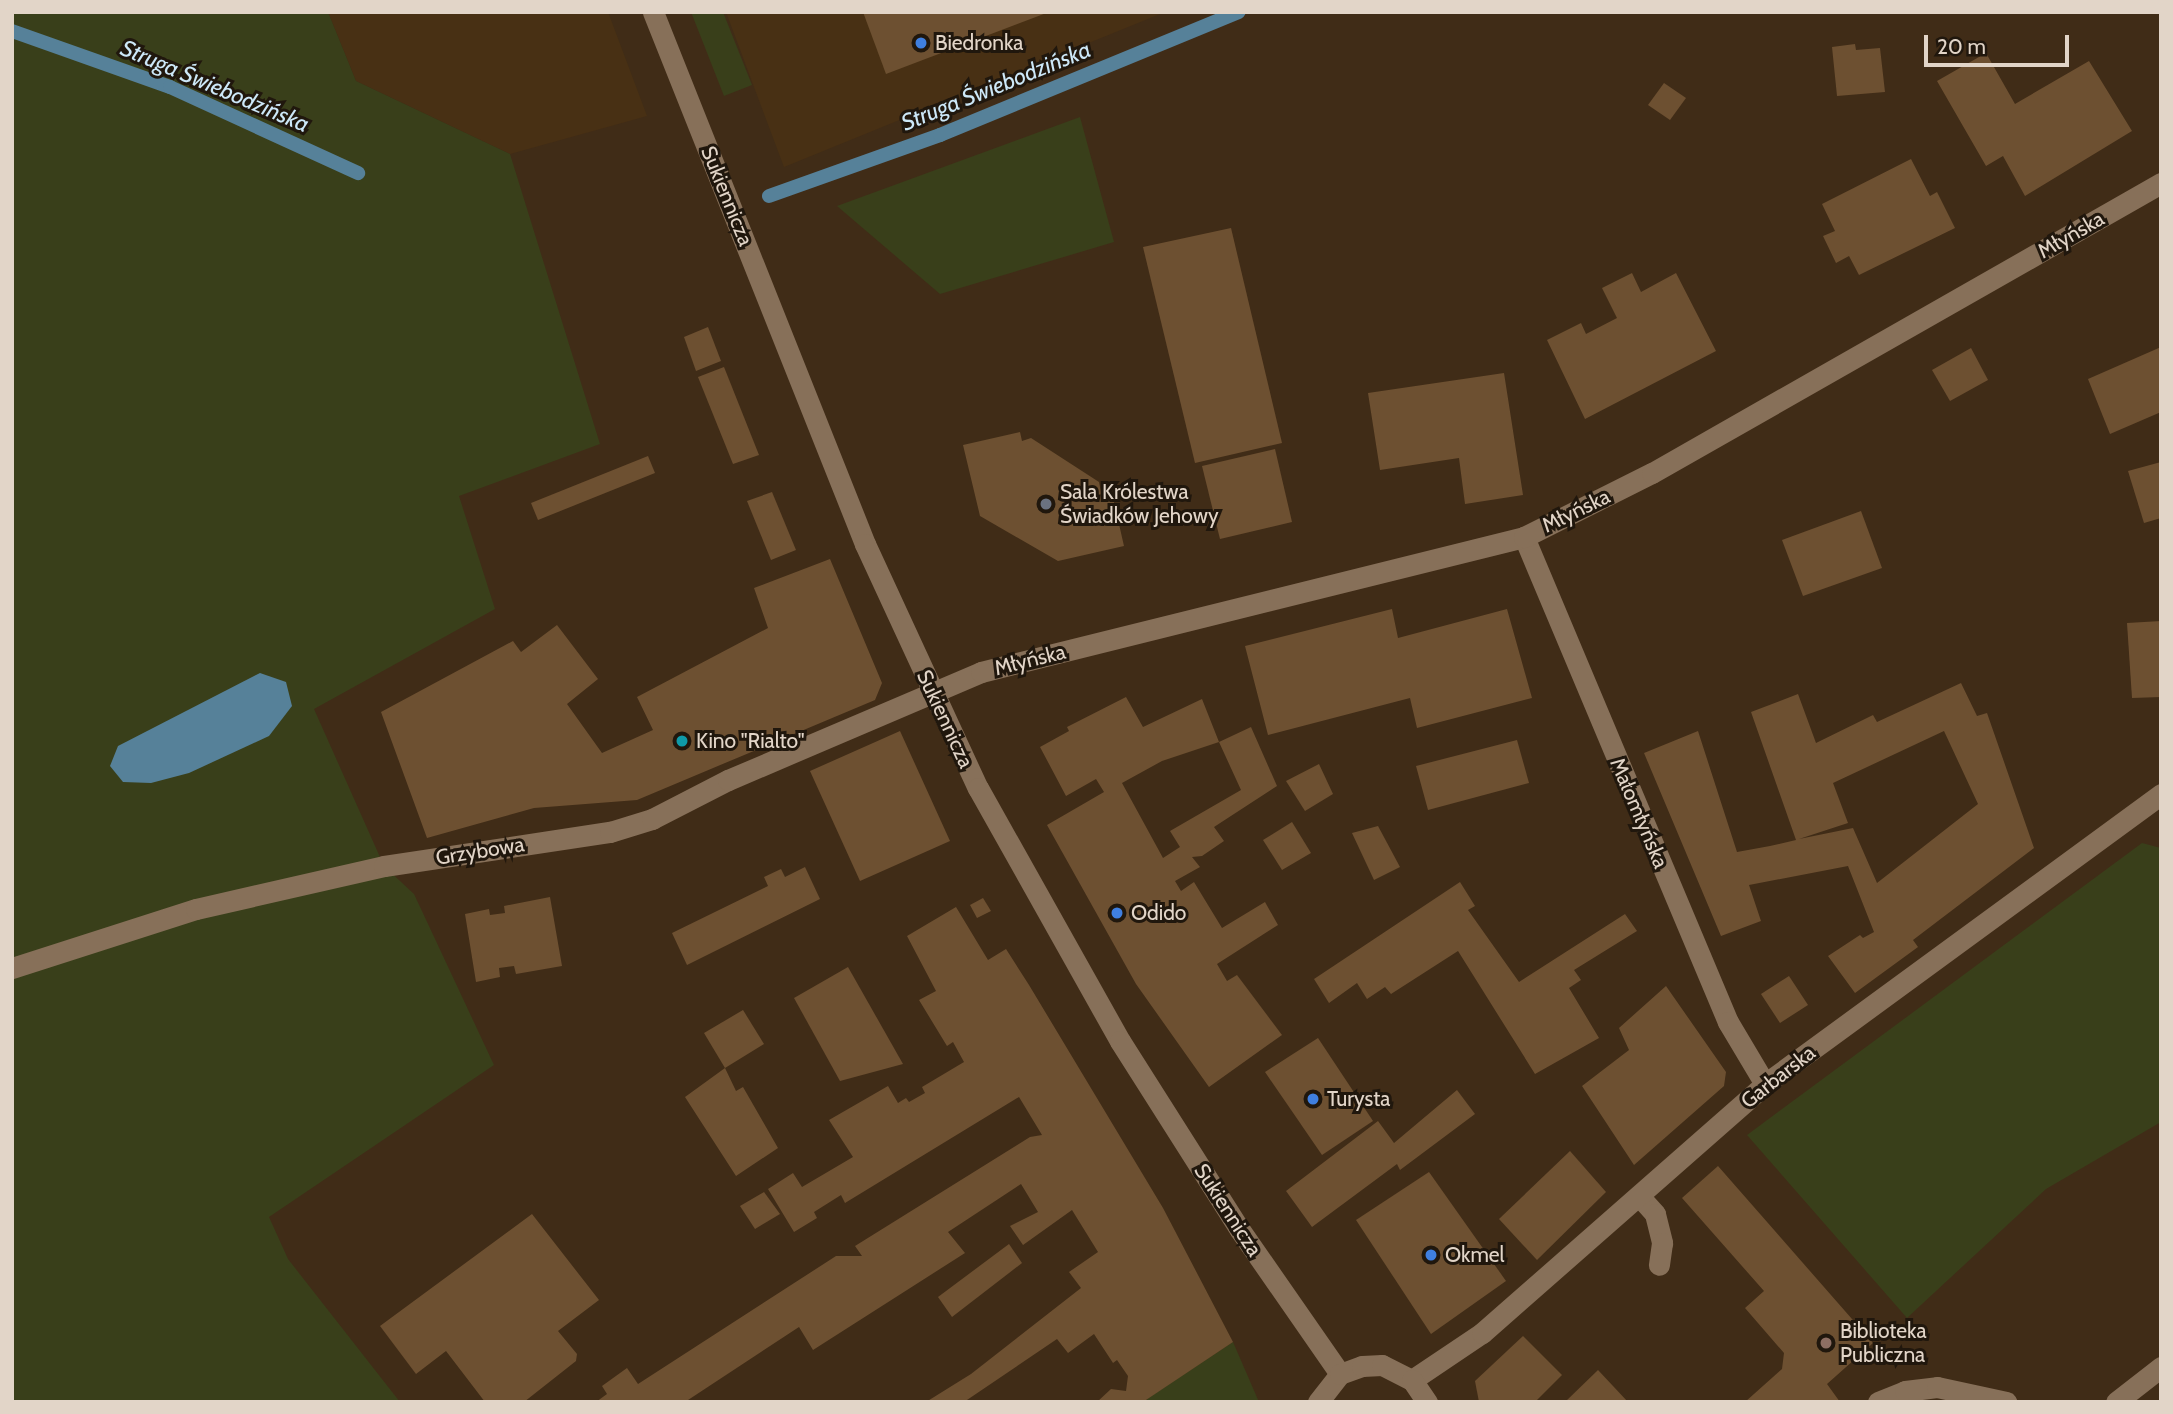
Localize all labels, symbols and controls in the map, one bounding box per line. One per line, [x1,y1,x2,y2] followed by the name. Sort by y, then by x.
[1928,21,2073,65] scale bar
[935,30,1023,56] place label: Biedronka
[117,34,313,138] water label: Struga Świebodzińska
[1937,34,1986,59] text: 20 m
[897,35,1095,137] water label: Struga Świebodzińska
[913,35,929,51] marker: Biedronka
[696,143,758,249] street label: Sukiennicza
[2033,206,2109,264] street label: Młyńska
[1060,479,1218,529] place label: Sala Królestwa Świadków Jehowy
[1538,484,1614,538] street label: Młyńska
[1038,496,1054,512] marker: Sala Królestwa Świadków Jehowy
[992,639,1068,681] street label: Młyńska
[911,666,979,772] street label: Sukiennicza
[696,728,804,754] place label: Kino "Rialto"
[674,733,690,749] marker: Kino "Rialto"
[1604,754,1674,872] street label: Małomłyńska
[434,832,526,870] street label: Grzybowa
[1131,900,1186,926] place label: Odido
[1109,905,1125,921] marker: Odido
[1736,1040,1820,1114] street label: Garbarska
[1327,1086,1390,1112] place label: Turysta
[1305,1091,1321,1107] marker: Turysta
[1189,1159,1267,1261] street label: Sukiennicza
[1445,1242,1505,1268] place label: Okmel
[1423,1247,1439,1263] marker: Okmel
[1840,1318,1926,1368] place label: Biblioteka Publiczna
[1818,1335,1834,1351] marker: Biblioteka Publiczna

